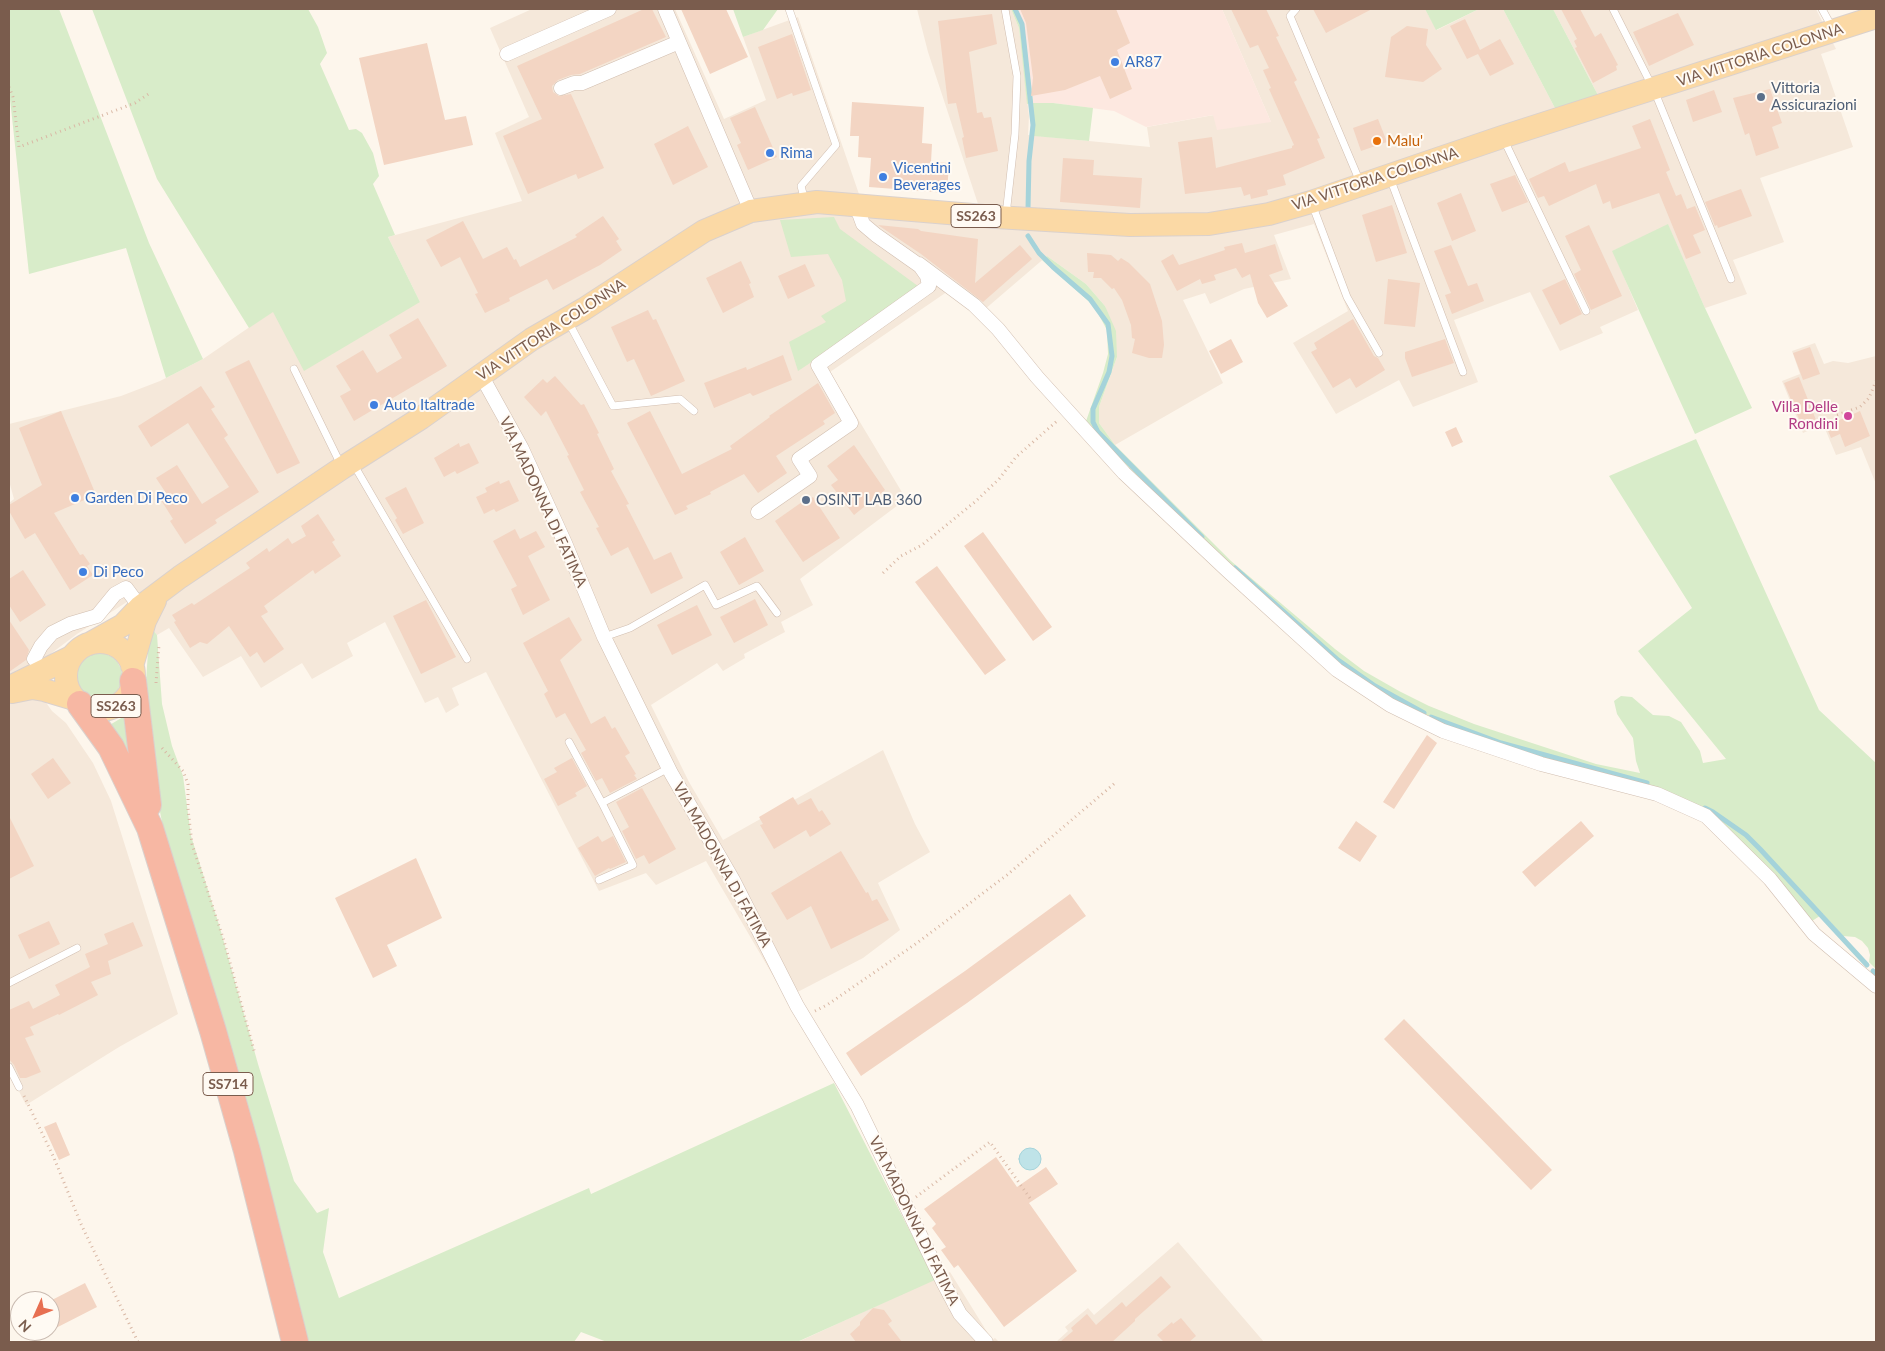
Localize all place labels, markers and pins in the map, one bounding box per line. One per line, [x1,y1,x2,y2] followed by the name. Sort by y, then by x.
[1125,53,1162,71] place label: AR87
[1109,56,1121,68] marker: AR87
[1771,79,1857,114] place label: Vittoria Assicurazioni
[1755,91,1767,103] marker: Vittoria Assicurazioni
[1387,132,1423,150] place label: Malu'
[1371,135,1383,147] marker: Malu'
[780,144,813,162] place label: Rima
[764,147,776,159] marker: Rima
[893,159,961,194] place label: Vicentini Beverages
[877,171,889,183] marker: Vicentini Beverages
[384,396,475,414] place label: Auto Italtrade
[1772,398,1838,433] place label: Villa Delle Rondini
[368,399,380,411] marker: Auto Italtrade
[1842,410,1854,422] marker: Villa Delle Rondini
[85,489,188,507] place label: Garden Di Peco
[816,491,922,509] place label: OSINT LAB 360
[69,492,81,504] marker: Garden Di Peco
[800,494,812,506] marker: OSINT LAB 360
[93,563,144,581] place label: Di Peco
[77,566,89,578] marker: Di Peco

